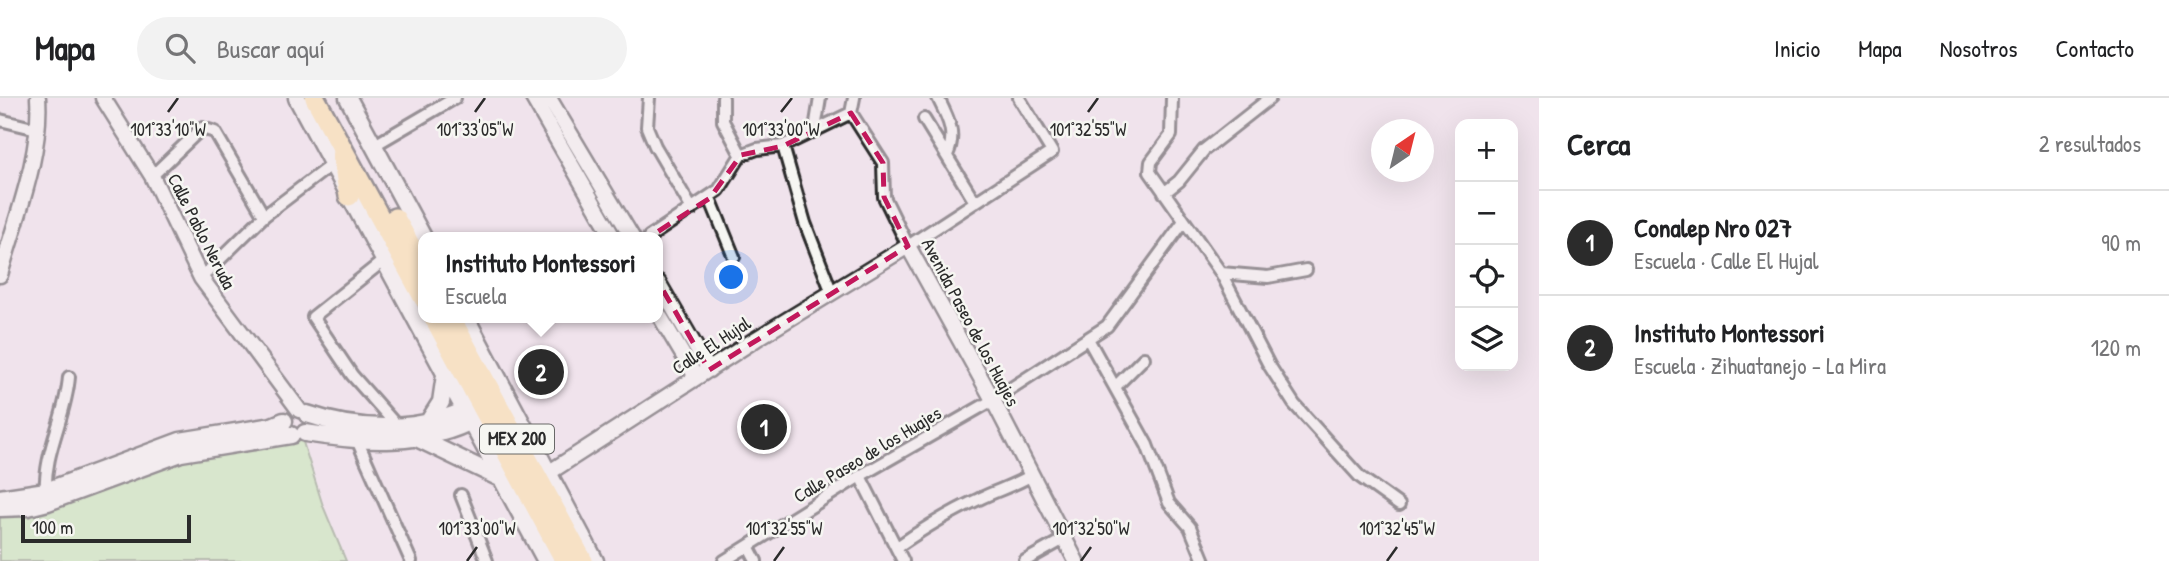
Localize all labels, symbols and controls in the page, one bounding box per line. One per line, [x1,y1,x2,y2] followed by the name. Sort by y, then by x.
[137,17,627,80] search box
[35,26,95,70] text: Mapa
[161,29,199,67] icon: search
[217,31,325,66] text: Buscar aquí
[1774,32,1820,64] text: Inicio
[1858,32,1902,64] text: Mapa
[1940,32,2017,64] text: Nosotros
[2055,32,2134,64] text: Contacto
[130,117,206,142] text: 101°33'10"W
[437,117,513,142] text: 101°33'05"W
[742,117,820,142] text: 101°33'00"W
[1050,117,1126,142] text: 101°32'55"W
[1371,119,1434,182] north arrow
[1455,119,1518,371] map controls
[1455,119,1518,182] button: +
[1567,124,1630,164] text: Cerca
[2039,128,2141,159] text: 2 resultados
[162,169,243,294] street label: Calle Pablo Neruda
[1455,182,1518,245] button: −
[1634,210,1792,245] text: Conalep Nro 027
[1586,227,1594,258] text: 1
[2101,227,2141,258] text: 90 m
[418,232,663,323] popup
[916,233,1026,411] street label: Avenida Paseo de los Huajes
[445,245,636,280] text: Instituto Montessori
[1455,245,1518,308] button: locate
[1634,245,1819,276] text: Escuela · Calle El Hujal
[714,260,748,294] your location
[445,280,507,311] text: Escuela
[1455,308,1518,371] button: layers
[666,309,756,380] street label: Calle El Hujal
[1634,315,1825,350] text: Instituto Montessori
[1585,332,1595,363] text: 2
[2091,332,2141,363] text: 120 m
[518,346,564,398] pin: 2
[1634,350,1886,381] text: Escuela · Zihuatanejo - La Mira
[788,399,946,509] street label: Calle Paseo de los Huajes
[741,401,787,453] pin: 1
[480,424,554,454] road number: MEX 200
[21,512,191,544] scale bar
[32,514,73,540] text: 100 m
[438,516,516,541] text: 101°33'00"W
[746,516,822,541] text: 101°32'55"W
[1053,516,1129,541] text: 101°32'50"W
[1359,516,1435,541] text: 101°32'45"W

